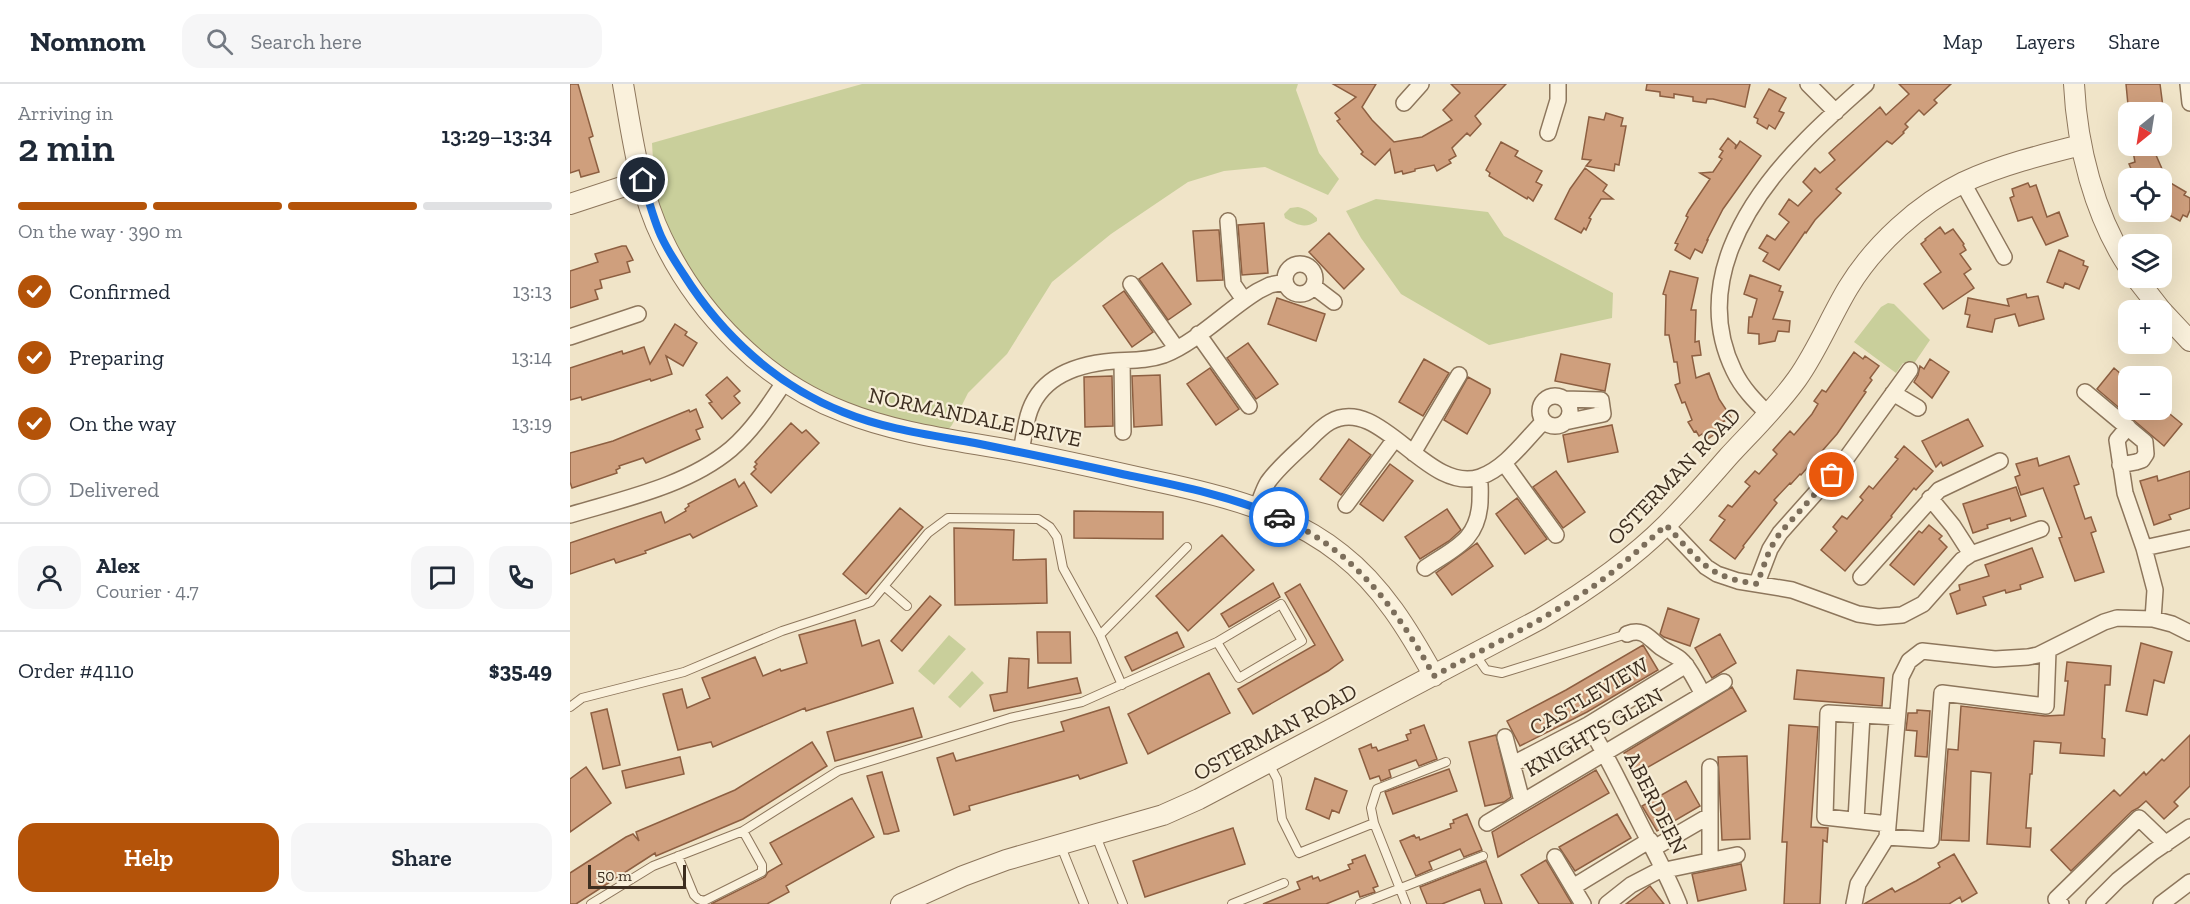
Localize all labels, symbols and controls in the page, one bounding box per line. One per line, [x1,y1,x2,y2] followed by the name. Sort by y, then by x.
[182,14,602,68] search box
[30,25,146,58] text: Nomnom
[203,25,236,58] icon: search
[251,28,362,55] text: Search here
[1943,29,1983,54] text: Map
[2016,29,2075,54] text: Layers
[2108,29,2160,54] text: Share
[18,101,113,125] text: Arriving in
[2118,102,2172,156] north arrow
[2118,102,2172,420] map controls
[441,122,552,149] text: 13:29–13:34
[18,124,115,171] text: 2 min
[617,154,668,205] pin
[626,163,659,196] icon: home
[2118,168,2172,222] button: locate
[18,219,182,243] text: On the way · 390 m
[2118,234,2172,288] button: layers
[18,275,51,308] icon: check
[69,278,170,305] text: Confirmed
[513,279,552,303] text: 13:13
[2118,300,2172,354] button: +
[18,341,51,374] icon: check
[69,344,164,371] text: Preparing
[512,345,552,369] text: 13:14
[2118,366,2172,420] button: −
[866,381,1084,453] street label: NORMANDALE DRIVE
[1601,401,1747,551] street label: OSTERMAN ROAD
[18,407,51,440] icon: check
[69,410,176,437] text: On the way
[512,411,552,435] text: 13:19
[1806,449,1857,500] pin
[1815,458,1848,491] icon: bag
[69,476,159,503] text: Delivered
[1249,487,1309,547] courier
[1263,501,1296,534] icon: car
[18,546,81,609] button: person
[411,546,474,609] button: chat
[489,546,552,609] button: phone
[96,552,140,579] text: Alex
[96,579,199,603] text: Courier · 4.7
[1524,651,1654,741] street label: CASTLEVIEW
[18,657,134,684] text: Order #4110
[489,657,552,684] text: $35.49
[1189,678,1361,786] street label: OSTERMAN ROAD
[1520,681,1668,783] street label: KNIGHTS GLEN
[1619,747,1693,859] street label: ABERDEEN
[18,823,279,892] button: Help
[291,823,552,892] button: Share
[588,862,686,890] scale bar
[597,866,632,885] text: 50 m

